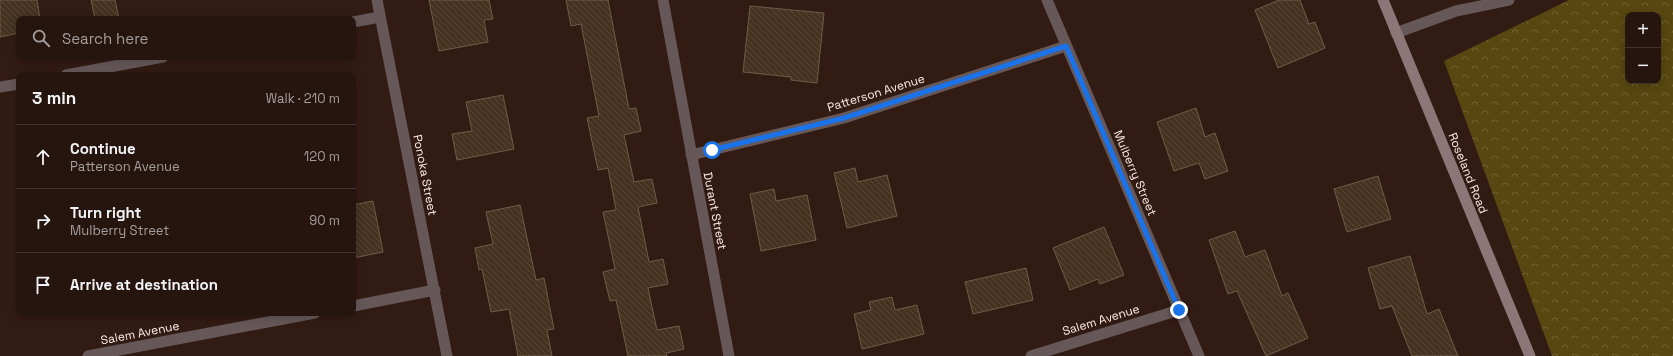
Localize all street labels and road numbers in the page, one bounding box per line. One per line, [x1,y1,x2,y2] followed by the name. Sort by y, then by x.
[825,71,927,115] street label: Patterson Avenue
[1110,128,1160,218] street label: Mulberry Street
[1444,130,1492,216] street label: Roseland Road
[409,133,441,217] street label: Ponoka Street
[700,171,730,251] street label: Durant Street
[1060,301,1142,339] street label: Salem Avenue
[99,318,181,348] street label: Salem Avenue

